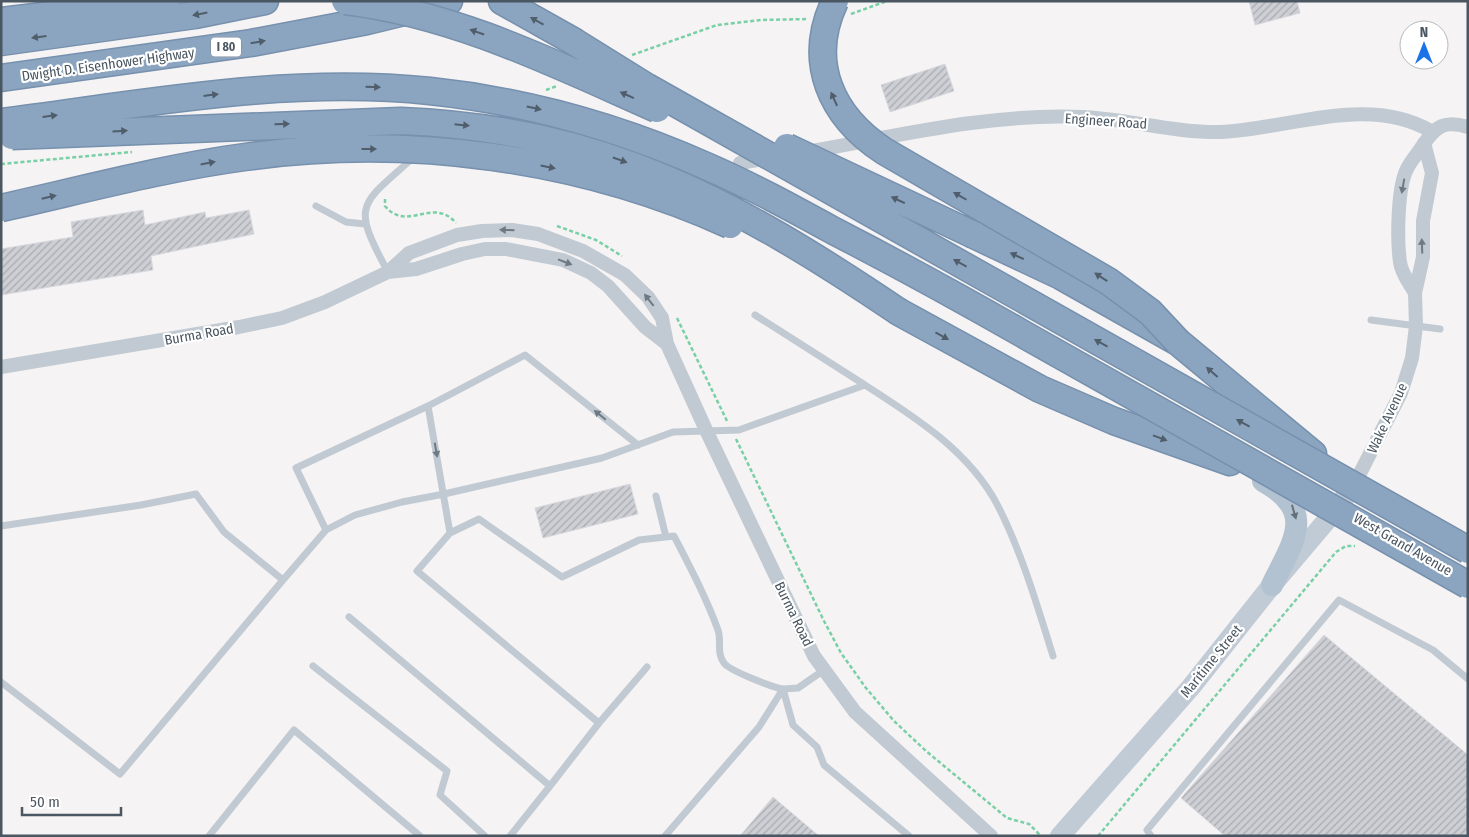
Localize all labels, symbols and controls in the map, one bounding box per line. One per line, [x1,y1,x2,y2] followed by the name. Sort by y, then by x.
[191,11,207,19] one-way arrow
[531,17,544,26] one-way arrow
[1399,20,1449,70] north arrow
[1420,24,1428,41] text: N
[469,28,484,36] one-way arrow
[31,34,47,42] one-way arrow
[211,38,241,56] road number: I 80
[250,38,266,46] one-way arrow
[21,44,196,85] street label: Dwight D. Eisenhower Highway
[365,83,381,91] one-way arrow
[203,91,219,99] one-way arrow
[620,91,634,99] one-way arrow
[829,92,837,106] one-way arrow
[526,105,542,113] one-way arrow
[1064,110,1148,133] street label: Engineer Road
[42,111,58,119] one-way arrow
[274,120,290,128] one-way arrow
[454,121,470,129] one-way arrow
[112,127,128,135] one-way arrow
[362,145,378,153] one-way arrow
[613,156,628,164] one-way arrow
[200,159,215,167] one-way arrow
[540,163,556,171] one-way arrow
[1399,178,1407,194] one-way arrow
[954,191,967,200] one-way arrow
[41,193,57,201] one-way arrow
[891,196,905,204] one-way arrow
[499,226,515,234] one-way arrow
[1418,237,1426,253] one-way arrow
[1010,251,1024,259] one-way arrow
[558,258,573,266] one-way arrow
[952,259,967,267] one-way arrow
[1094,272,1108,282] one-way arrow
[643,294,654,307] one-way arrow
[163,320,235,349] street label: Burma Road
[935,331,948,340] one-way arrow
[1094,339,1108,347] one-way arrow
[1206,366,1219,377] one-way arrow
[1364,380,1411,456] street label: Wake Avenue
[593,409,606,420] one-way arrow
[1235,419,1250,427] one-way arrow
[1153,434,1168,442] one-way arrow
[433,442,441,458] one-way arrow
[1291,504,1299,519] one-way arrow
[1351,509,1455,580] street label: West Grand Avenue
[771,579,816,649] street label: Burma Road
[1177,621,1246,701] street label: Maritime Street
[22,784,121,816] scale bar
[30,793,60,811] text: 50 m

